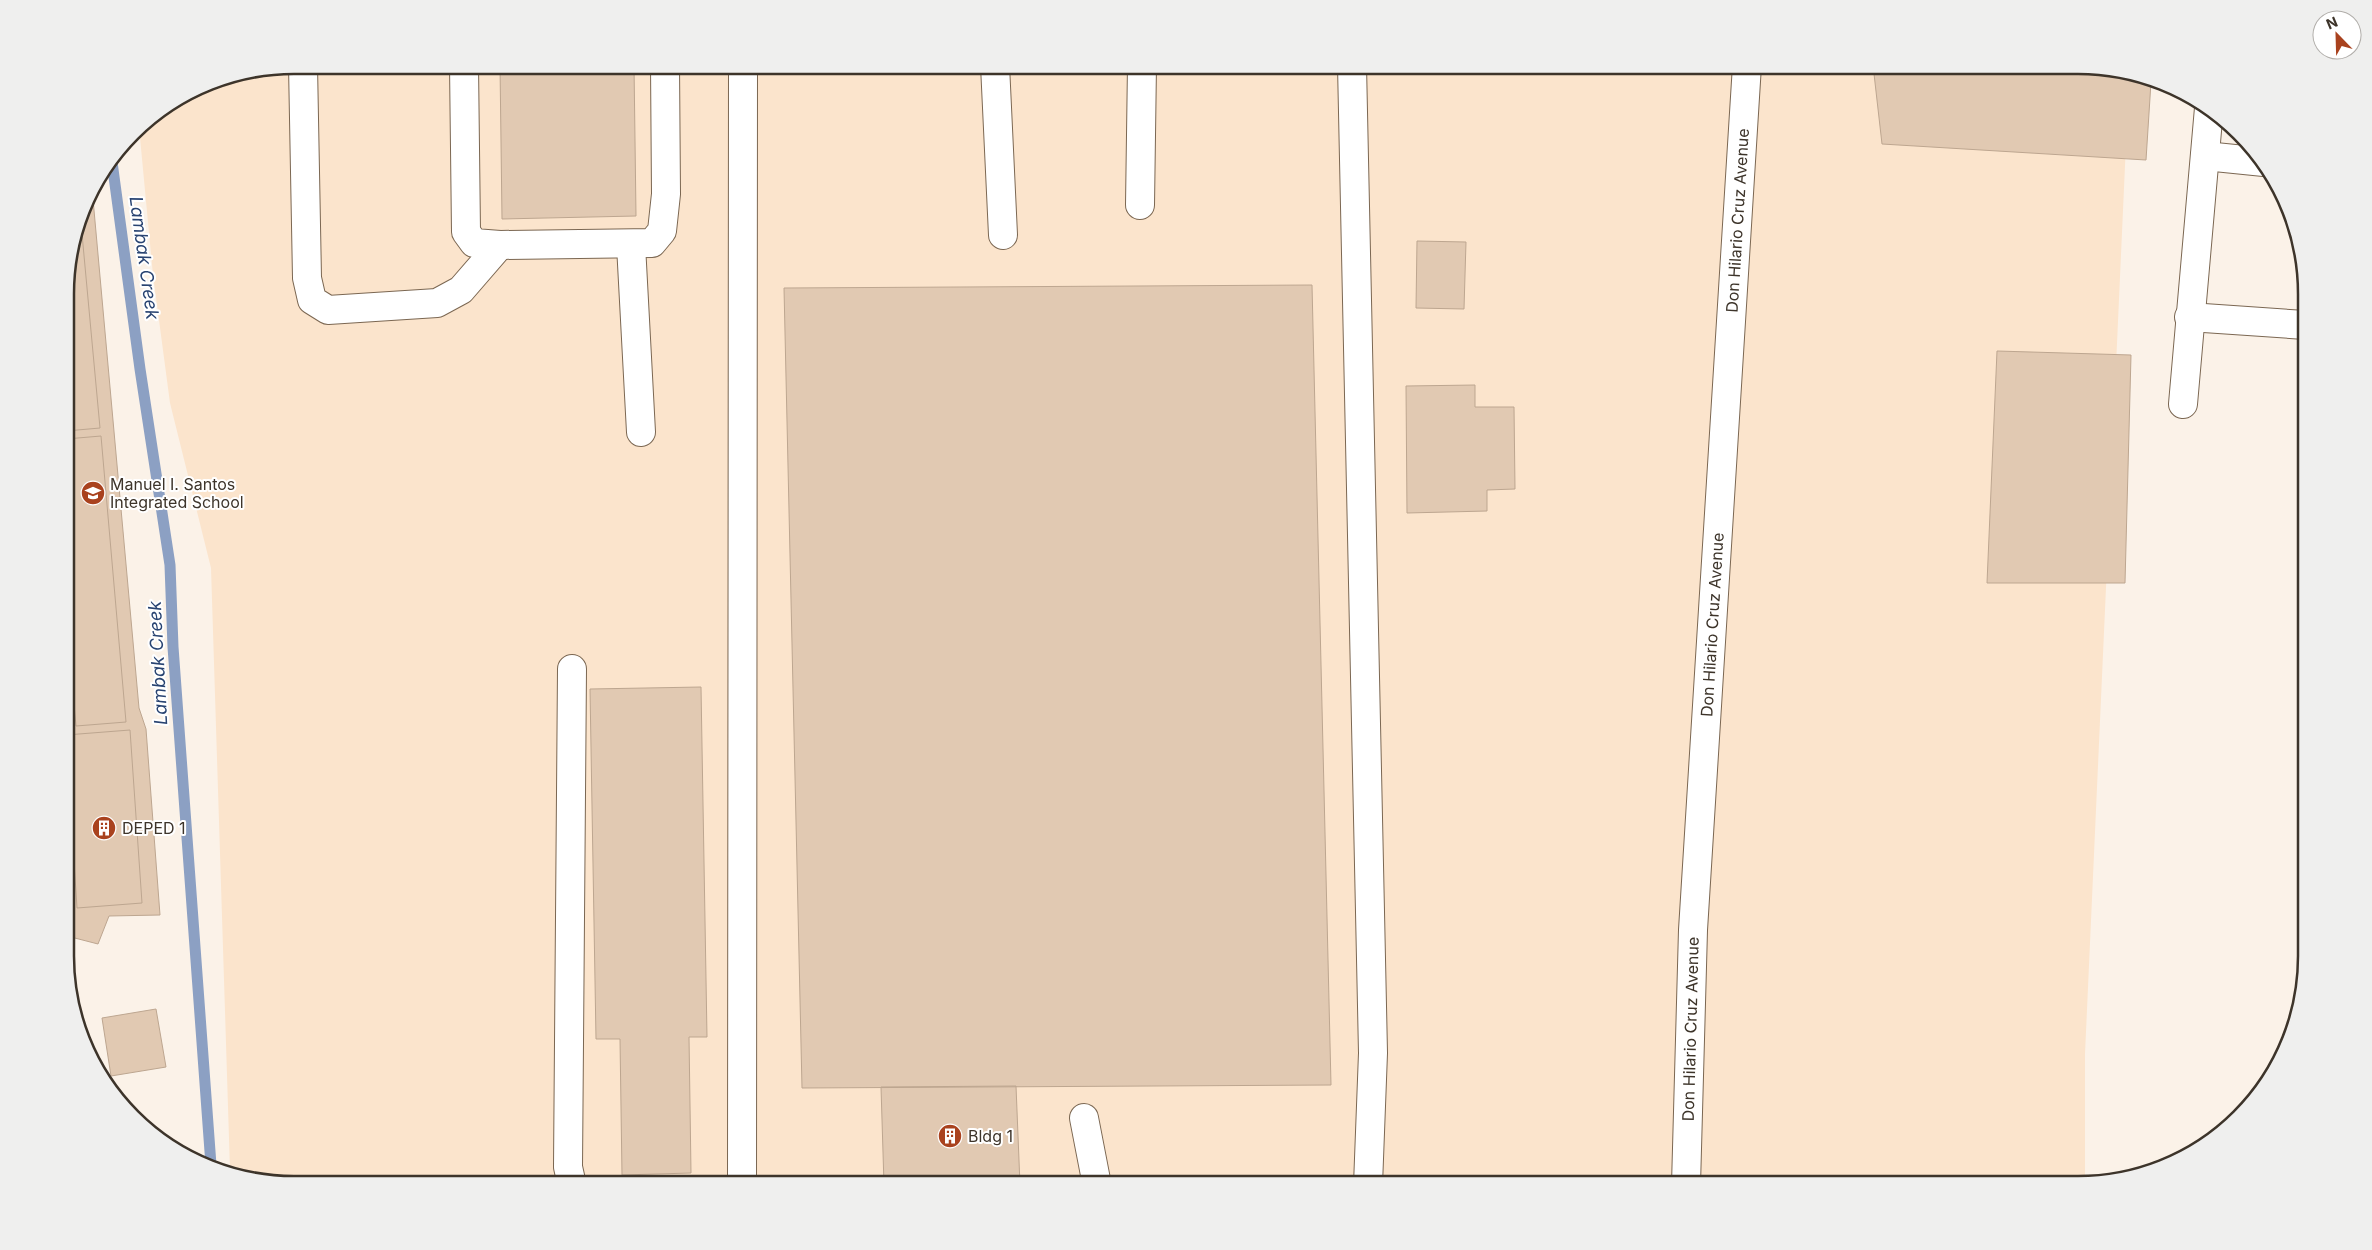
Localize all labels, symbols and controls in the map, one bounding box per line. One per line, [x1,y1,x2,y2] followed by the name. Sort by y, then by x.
[2312,10,2362,60] north arrow
[2323,13,2340,32] text: N
[1722,128,1753,313] street label: Don Hilario Cruz Avenue
[125,195,164,322] water label: Lambak Creek
[110,474,244,512] place label: Manuel I. Santos Integrated School
[80,480,106,506] school or university icon: Manuel I. Santos Integrated School
[1696,532,1728,717] street label: Don Hilario Cruz Avenue
[144,599,171,726] water label: Lambak Creek
[91,815,117,841] building icon: DEPED 1
[122,818,186,838] place label: DEPED 1
[1678,936,1703,1122] street label: Don Hilario Cruz Avenue
[937,1123,963,1149] building icon: Bldg 1
[968,1126,1013,1146] place label: Bldg 1

